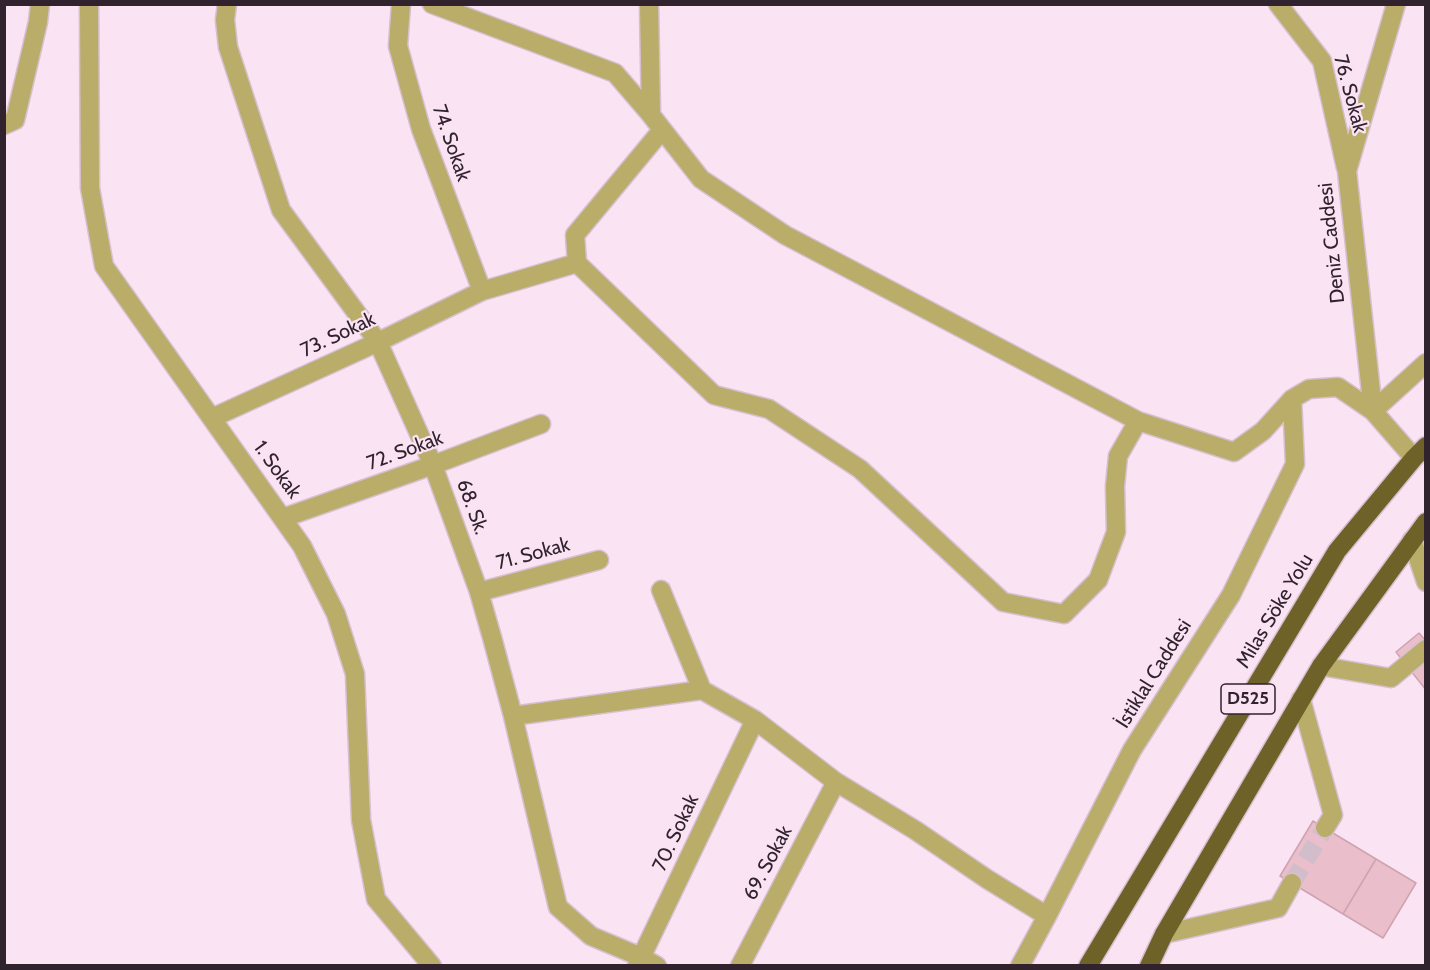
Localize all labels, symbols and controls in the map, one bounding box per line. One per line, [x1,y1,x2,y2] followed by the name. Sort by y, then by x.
[1328,52,1372,136] street label: 76. Sokak
[427,102,475,184] street label: 74. Sokak
[1314,182,1350,304] street label: Deniz Caddesi
[297,307,379,363] street label: 73. Sokak
[364,426,446,476] street label: 72. Sokak
[248,437,306,503] street label: 1. Sokak
[451,476,493,538] street label: 68. Sk.
[494,533,572,575] street label: 71. Sokak
[1231,549,1319,673] street label: Milas Söke Yolu
[1111,615,1197,733] street label: İstiklal Caddesi
[1221,684,1275,714] road number: D525
[648,791,704,875] street label: 70. Sokak
[738,822,798,904] street label: 69. Sokak

